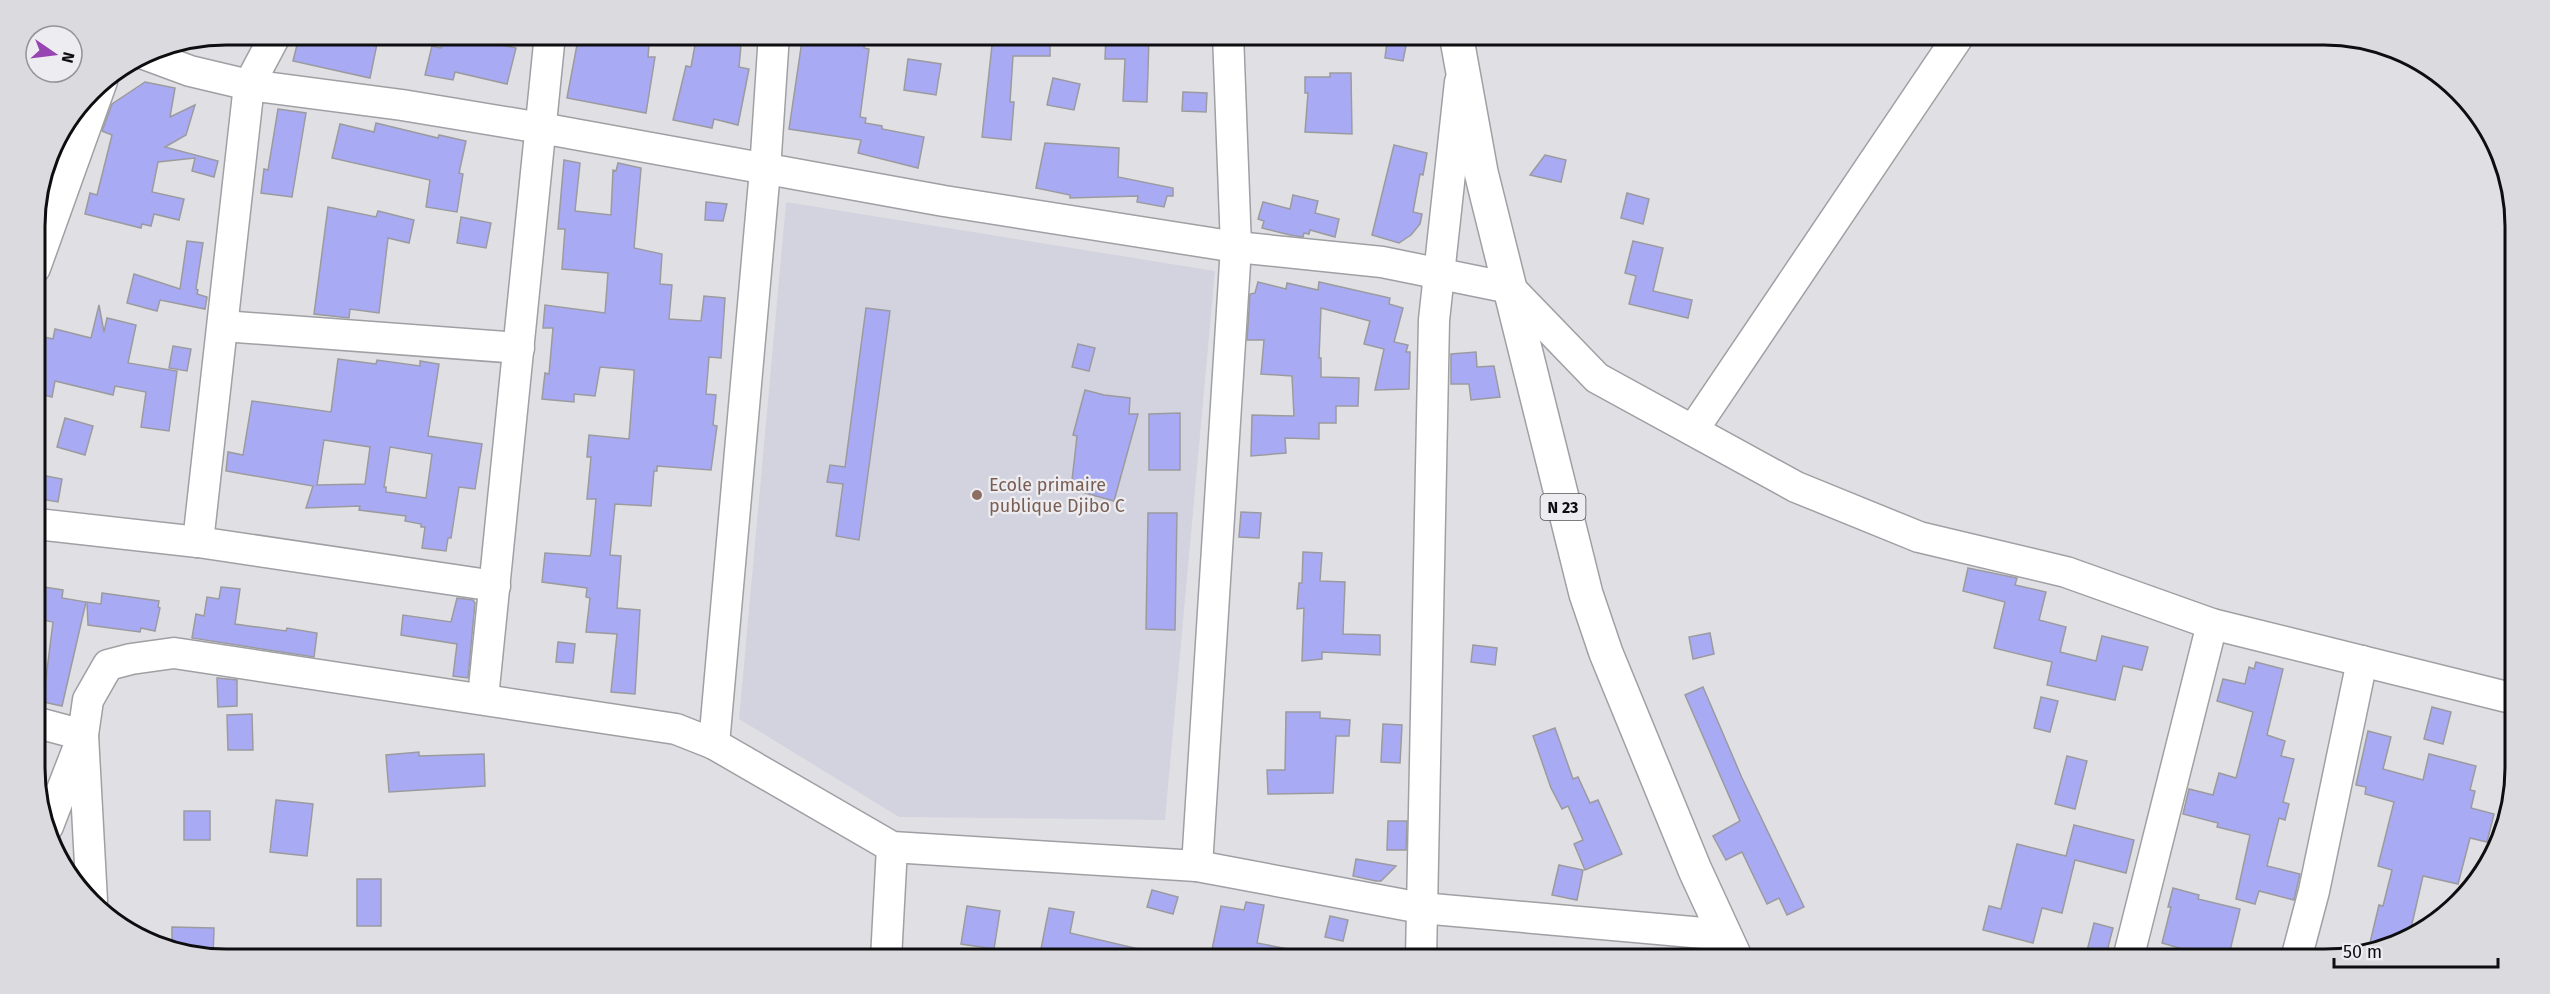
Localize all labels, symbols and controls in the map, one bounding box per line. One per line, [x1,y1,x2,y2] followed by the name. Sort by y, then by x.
[24,24,84,84] north arrow
[58,50,79,65] text: N
[989,474,1125,517] place label: Ecole primaire publique Djibo C
[970,488,984,502] marker: Ecole primaire publique Djibo C
[1540,494,1586,520] road number: N 23
[2334,931,2498,969] scale bar
[2343,941,2382,963] text: 50 m

